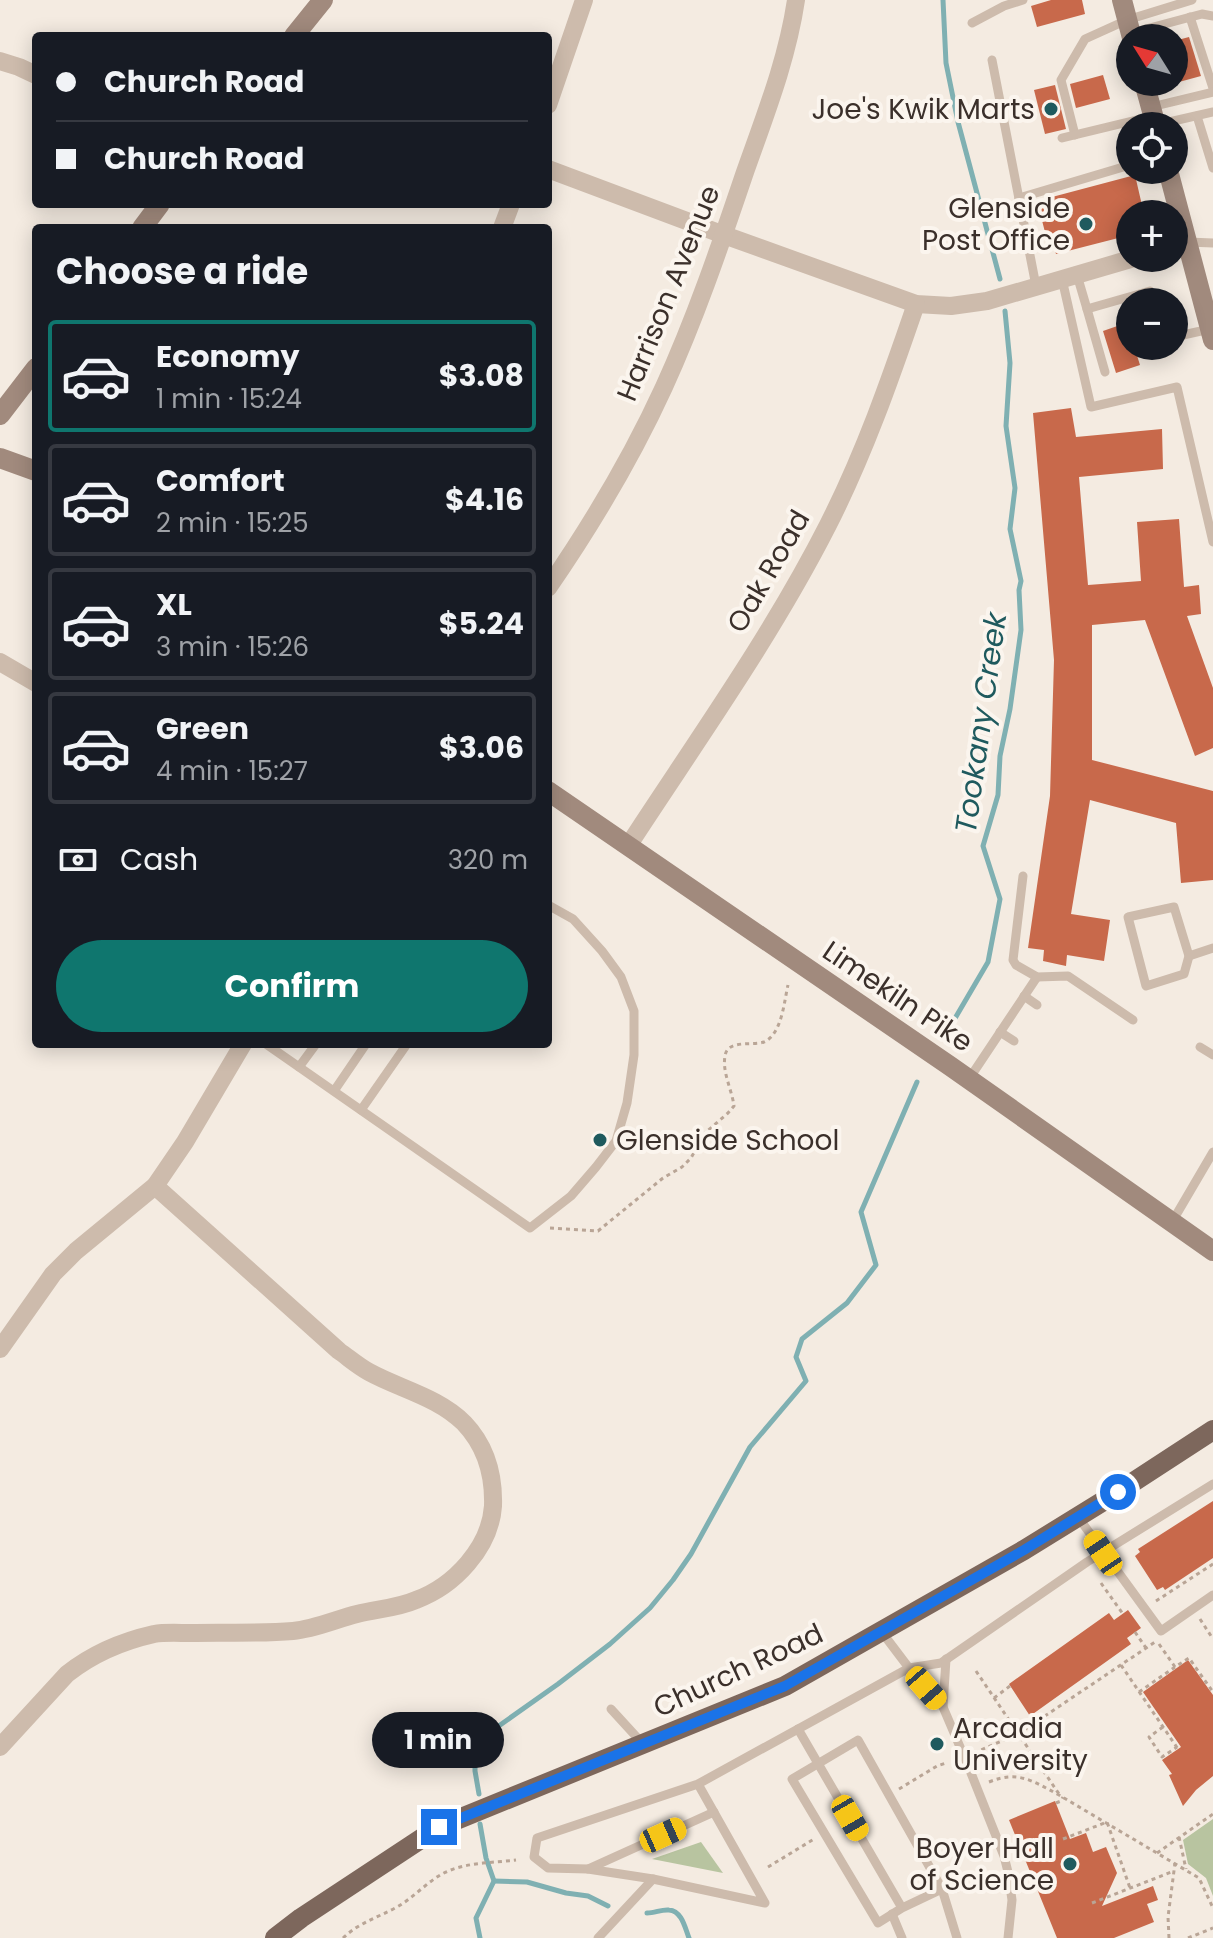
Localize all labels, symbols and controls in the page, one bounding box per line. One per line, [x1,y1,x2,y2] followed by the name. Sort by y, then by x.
[1116,24,1188,96] north arrow
[1116,24,1188,360] map controls
[104,60,304,103] text: Church Road
[812,90,1035,129] place label: Joe's Kwik Marts
[1042,100,1060,118] marker: Joe's Kwik Marts
[1116,112,1188,184] button: locate
[104,137,304,180] text: Church Road
[607,180,729,407] street label: Harrison Avenue
[922,189,1070,260] place label: Glenside Post Office
[1116,200,1188,272] button: +
[1077,215,1095,233] marker: Glenside Post Office
[56,246,308,297] text: Choose a ride
[1116,288,1188,360] button: −
[156,335,300,378] text: Economy
[60,340,132,412] icon: car
[439,354,524,397] text: $3.08
[156,381,302,417] text: 1 min · 15:24
[156,459,285,502] text: Comfort
[60,464,132,536] icon: car
[445,478,524,521] text: $4.16
[718,503,819,640] street label: Oak Road
[156,505,309,541] text: 2 min · 15:25
[156,583,192,626] text: XL
[60,588,132,660] icon: car
[439,602,524,645] text: $5.24
[944,608,1017,836] water label: Tookany Creek
[156,629,309,665] text: 3 min · 15:26
[156,707,249,750] text: Green
[60,712,132,784] icon: car
[439,726,524,769] text: $3.06
[156,753,308,789] text: 4 min · 15:27
[56,838,100,882] icon: cash
[120,838,198,881] text: Cash
[448,842,528,878] text: 320 m
[815,932,981,1061] street label: Limekiln Pike
[56,940,528,1032] button: Confirm
[616,1121,839,1160] place label: Glenside School
[591,1131,609,1149] marker: Glenside School
[1100,1474,1136,1510] route start
[1080,1526,1126,1580] car
[647,1614,829,1727] street label: Church Road
[901,1662,951,1714] car
[953,1709,1088,1780] place label: Arcadia University
[373,1711,505,1767] callout: 1 min
[404,1722,472,1758] text: 1 min
[928,1735,946,1753] marker: Arcadia University
[828,1791,872,1845] car
[421,1809,457,1845] route end
[636,1814,690,1856] car
[909,1829,1054,1900] place label: Boyer Hall of Science
[1061,1855,1079,1873] marker: Boyer Hall of Science

